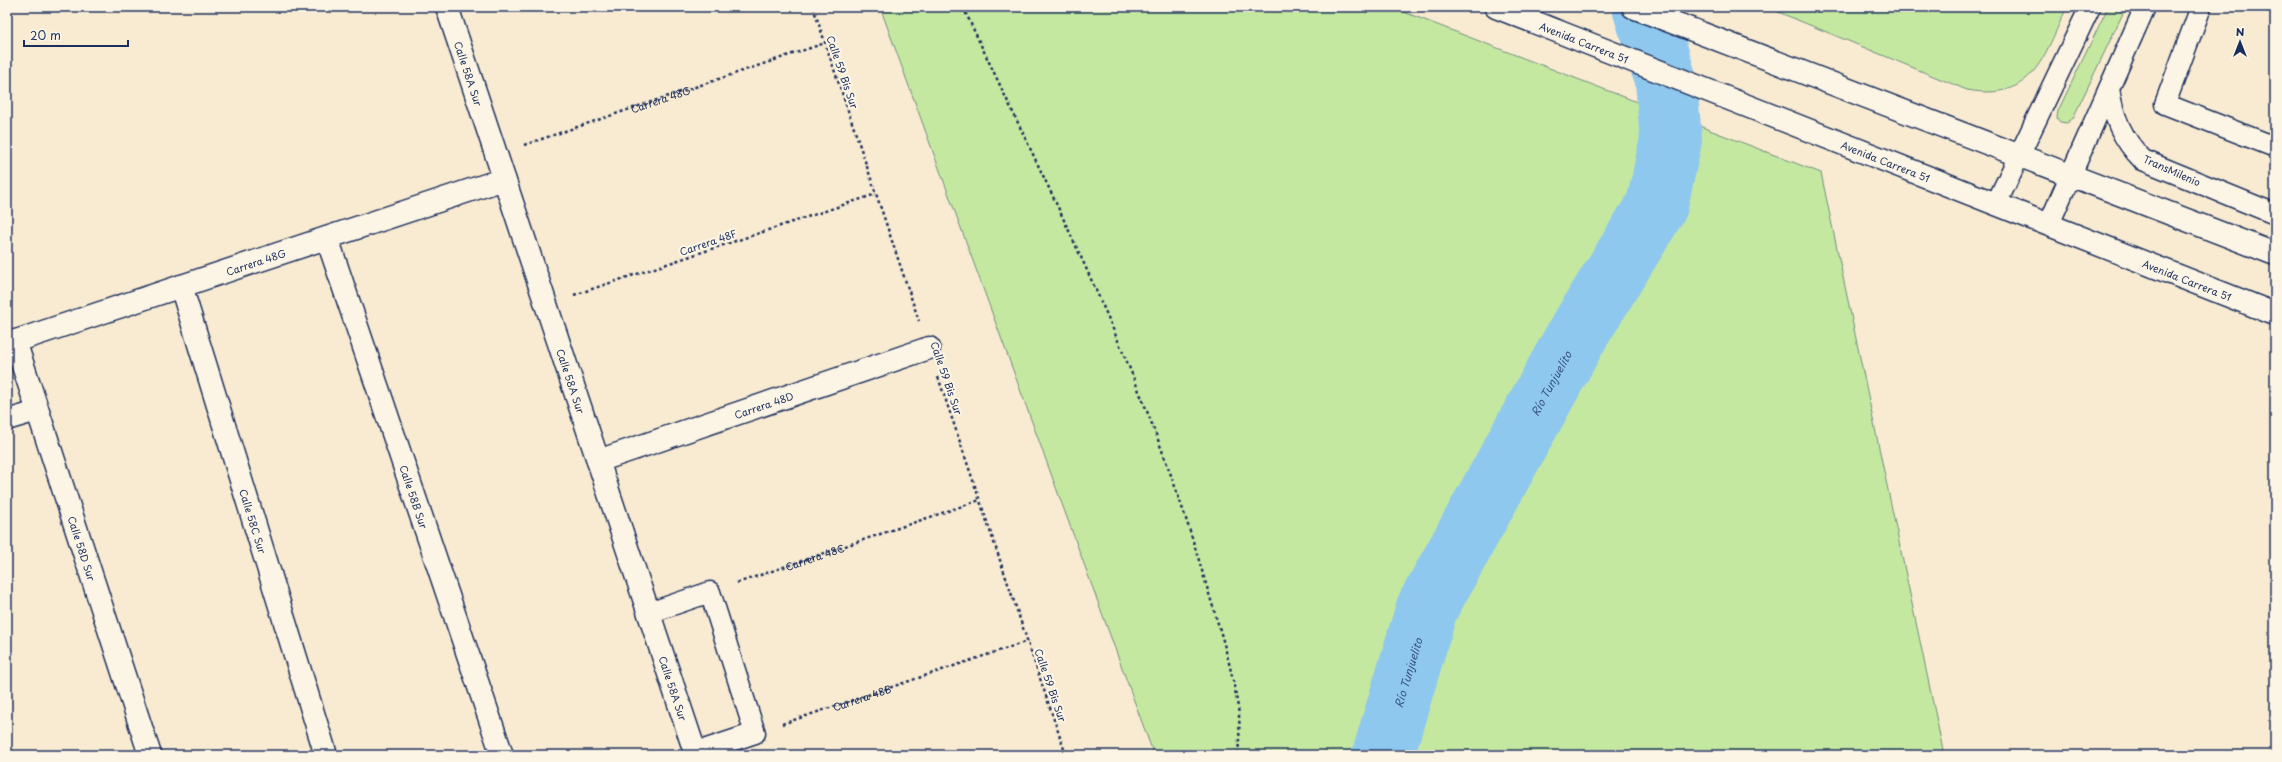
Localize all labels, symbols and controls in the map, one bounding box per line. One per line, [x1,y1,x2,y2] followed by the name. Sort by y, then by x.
[1538,18,1631,66] street label: Avenida Carrera 51
[24,22,128,48] scale bar
[2220,22,2260,62] north arrow
[2236,23,2245,40] text: N
[30,26,61,44] text: 20 m
[823,33,863,111] street label: Calle 59 Bis Sur
[451,39,487,108] street label: Calle 58A Sur
[629,82,692,116] street label: Carrera 48G
[1839,136,1933,185] street label: Avenida Carrera 51
[2141,151,2203,190] street label: TransMilenio
[677,225,739,259] street label: Carrera 48F
[224,245,288,278] street label: Carrera 48G
[2141,255,2234,304] street label: Avenida Carrera 51
[927,339,967,417] street label: Calle 59 Bis Sur
[554,347,589,415] street label: Calle 58A Sur
[1526,347,1576,419] water label: Río Tunjuelito
[732,387,795,422] street label: Carrera 48D
[397,463,432,531] street label: Calle 58B Sur
[237,487,271,556] street label: Calle 58C Sur
[65,514,100,583] street label: Calle 58D Sur
[783,539,846,574] street label: Carrera 48C
[1389,635,1426,709] water label: Río Tunjuelito
[1031,646,1071,724] street label: Calle 59 Bis Sur
[656,654,692,723] street label: Calle 58A Sur
[830,680,893,714] street label: Carrera 48B

